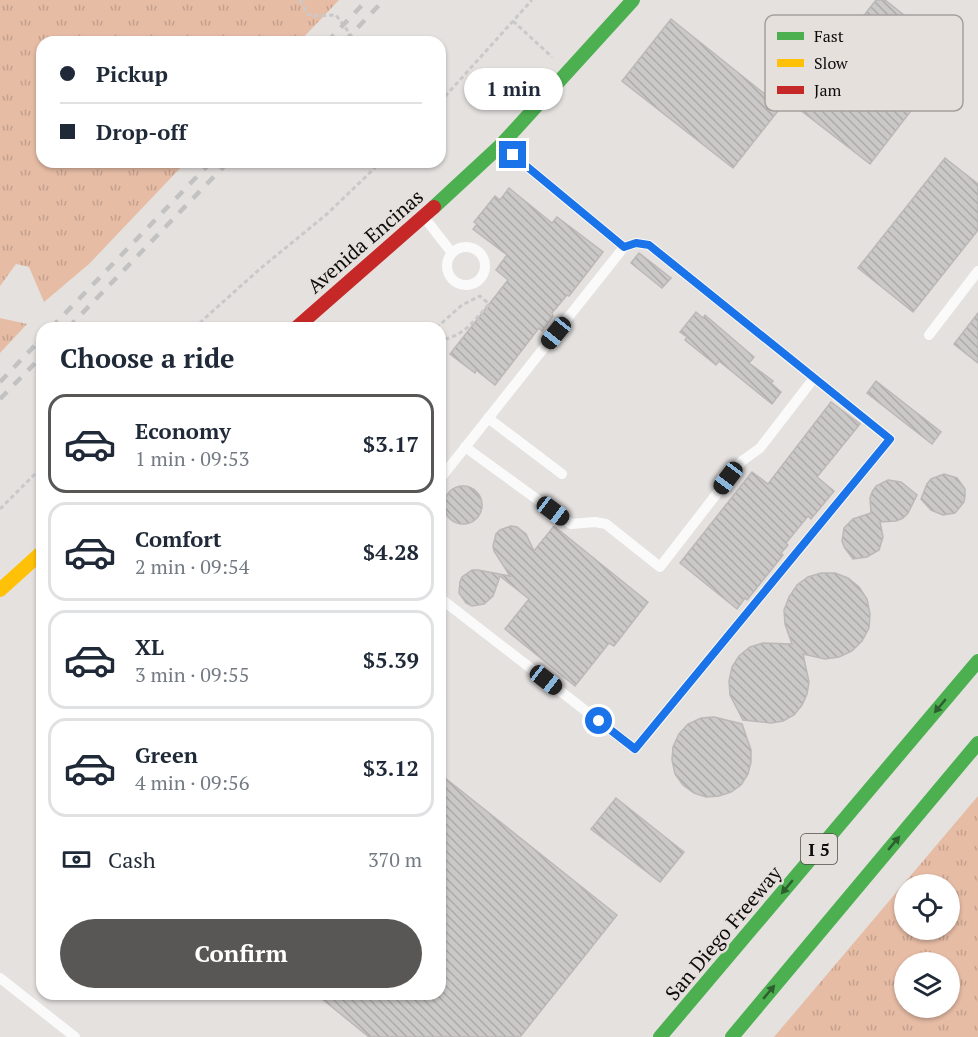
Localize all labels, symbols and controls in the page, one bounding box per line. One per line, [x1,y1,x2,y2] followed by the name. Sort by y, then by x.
[765,15,963,111] legend
[814,25,844,47] text: Fast
[814,52,848,74] text: Slow
[96,59,168,88] text: Pickup
[464,68,562,110] callout: 1 min
[486,75,541,102] text: 1 min
[814,79,842,101] text: Jam
[96,117,187,146] text: Drop-off
[499,141,526,168] route end
[301,183,429,299] street label: Avenida Encinas
[538,313,574,353] car
[60,340,235,376] text: Choose a ride
[135,416,231,445] text: Economy
[63,417,117,471] icon: car
[363,429,419,458] text: $3.17
[135,445,249,472] text: 1 min · 09:53
[710,458,746,498] car
[533,493,573,529] car
[135,524,221,553] text: Comfort
[63,525,117,579] icon: car
[363,537,419,566] text: $4.28
[135,553,249,580] text: 2 min · 09:54
[135,632,164,661] text: XL
[63,633,117,687] icon: car
[363,645,419,674] text: $5.39
[135,661,249,688] text: 3 min · 09:55
[526,662,566,698] car
[934,698,947,713] one-way arrow
[585,707,612,734] route start
[135,740,198,769] text: Green
[63,741,117,795] icon: car
[363,753,419,782] text: $3.12
[135,769,249,796] text: 4 min · 09:56
[801,834,837,864] road number: I 5
[888,835,901,851] one-way arrow
[60,843,93,876] icon: cash
[108,845,156,874] text: Cash
[368,846,422,873] text: 370 m
[659,859,788,1006] street label: San Diego Freeway
[894,874,960,1018] map controls
[894,874,960,940] button: locate
[781,879,794,894] one-way arrow
[60,919,422,988] button: Confirm
[894,952,960,1018] button: layers
[762,985,775,1000] one-way arrow

